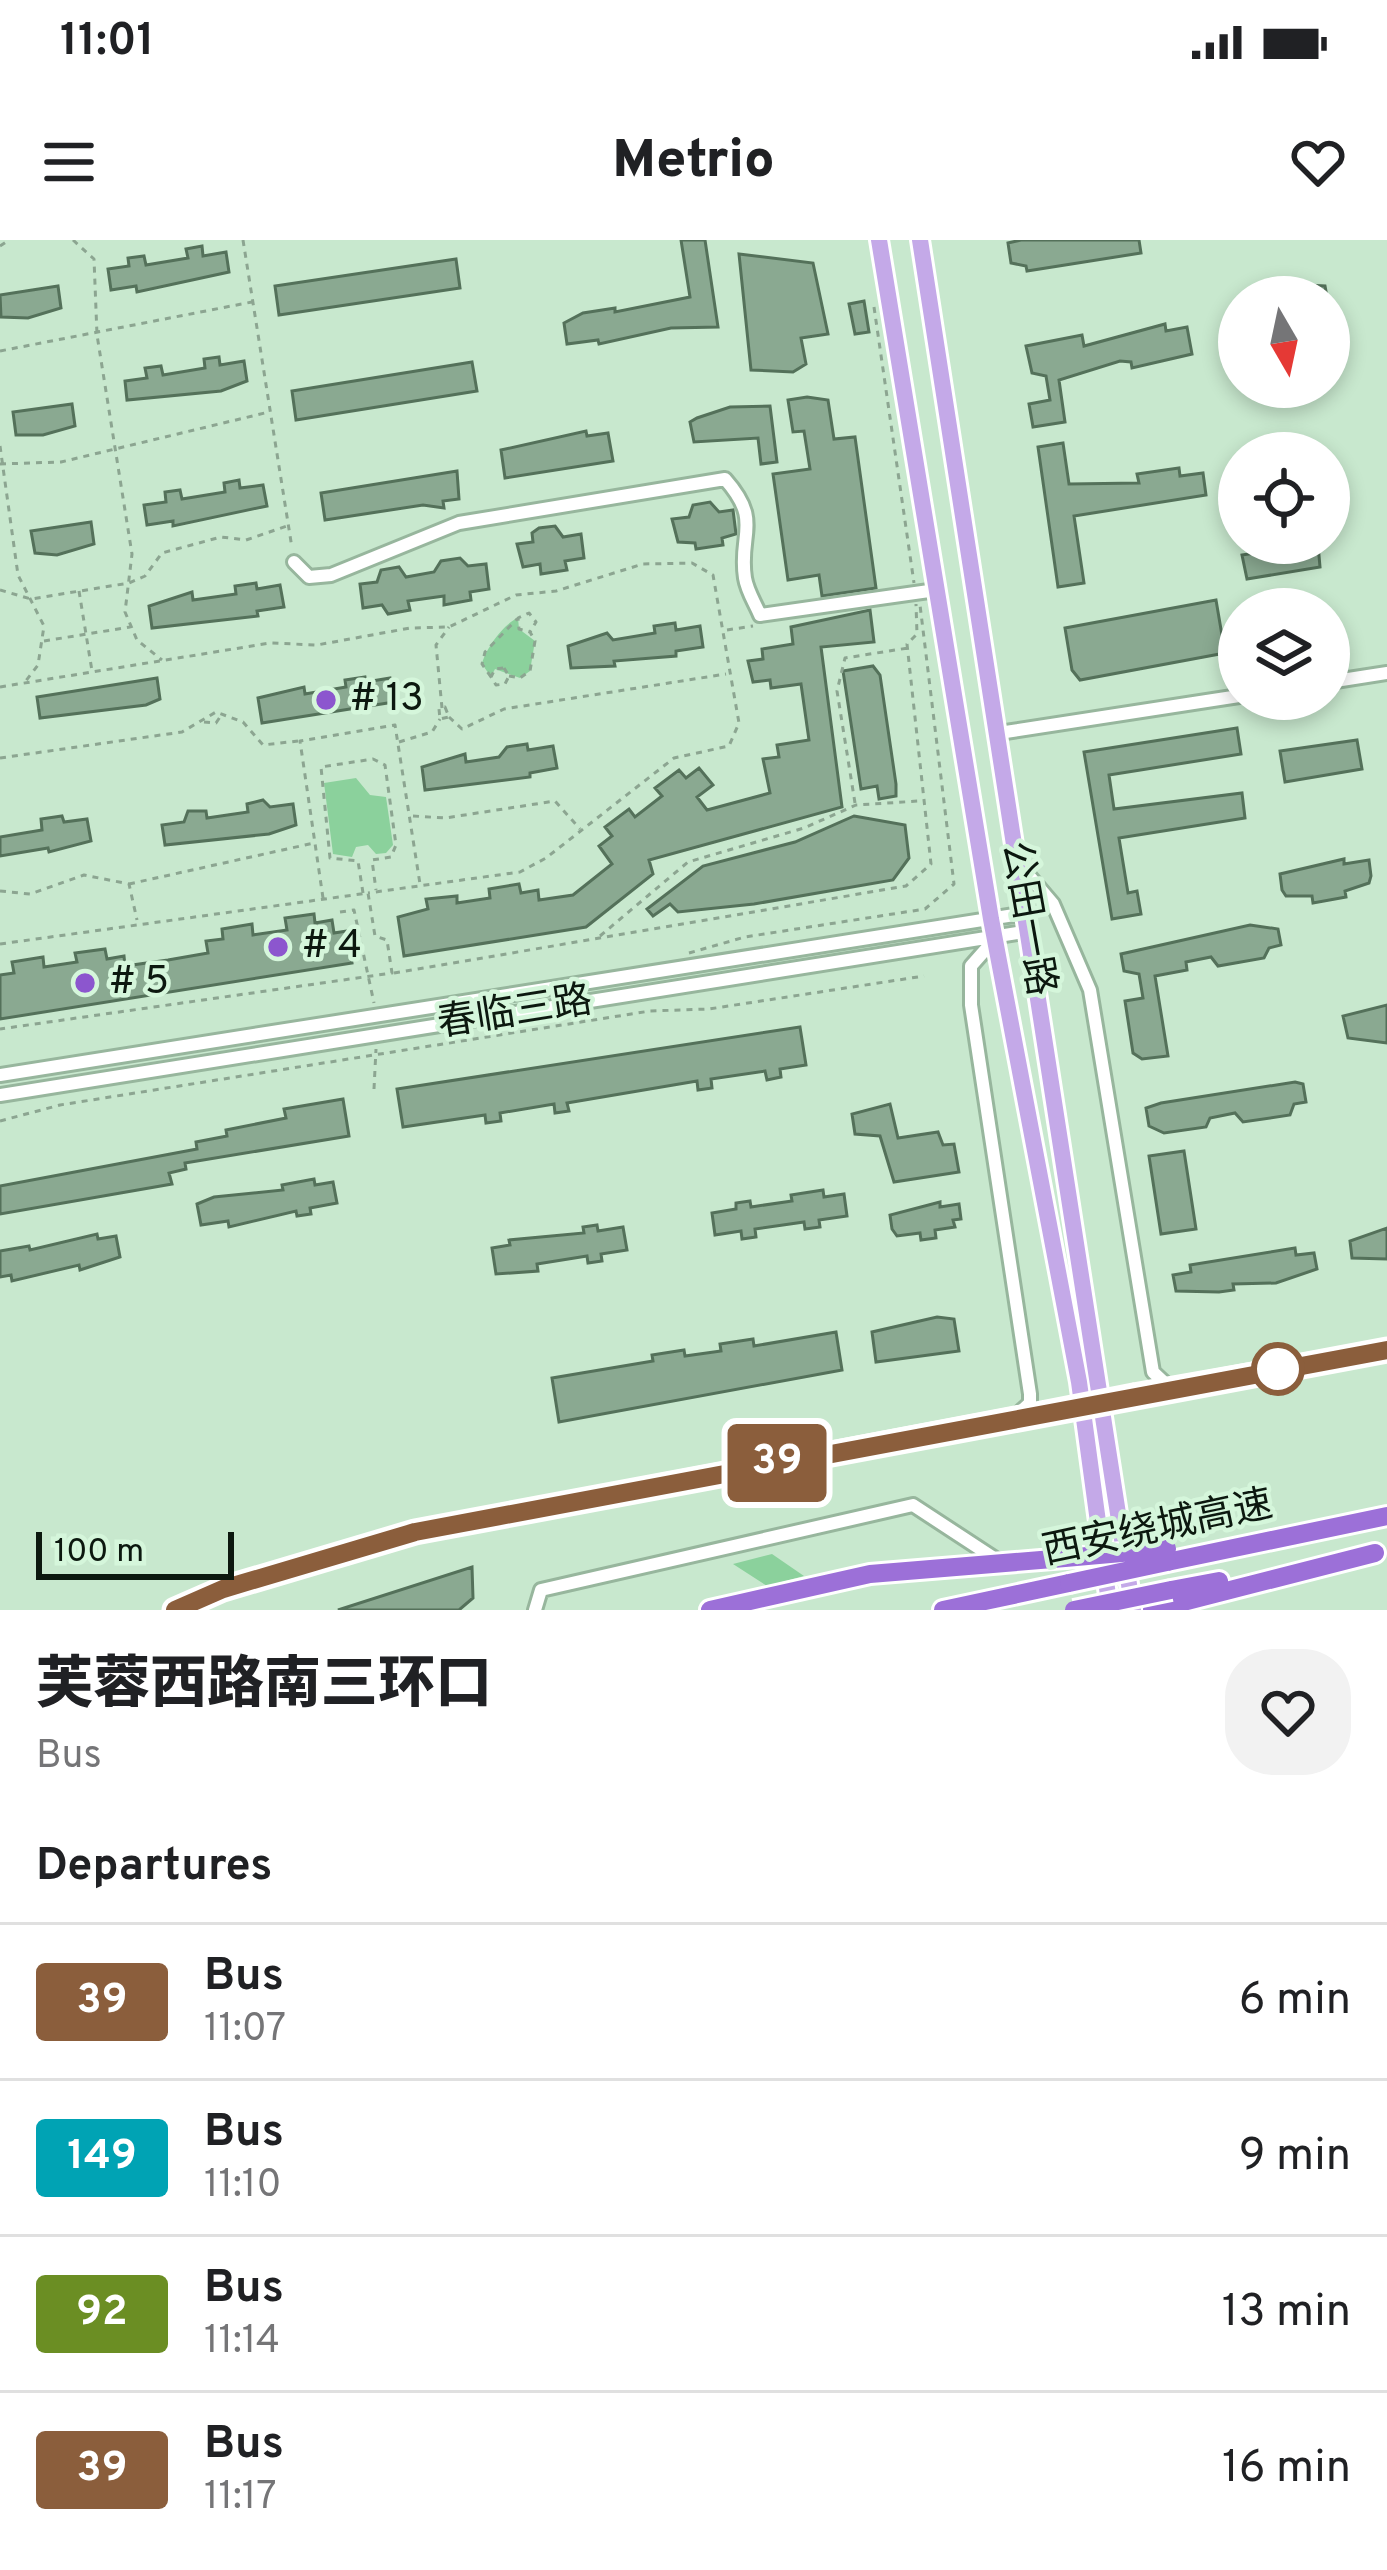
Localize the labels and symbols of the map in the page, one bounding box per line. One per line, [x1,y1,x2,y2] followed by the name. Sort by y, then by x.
[1218,276,1350,408] north arrow
[350,676,424,725] place label: # 13
[313,687,339,713] marker: # 13
[988,838,1064,1000] street label: 公田一路
[302,923,362,972] place label: # 4
[265,934,291,960] marker: # 4
[109,959,169,1008] place label: # 5
[72,970,98,996] marker: # 5
[434,978,596,1050] street label: 春临三路
[1253,1344,1303,1394] unlabelled marker
[723,1424,831,1502] line badge: 39
[1038,1482,1278,1578] street label: 西安绕城高速
[36,1526,234,1579] scale bar

